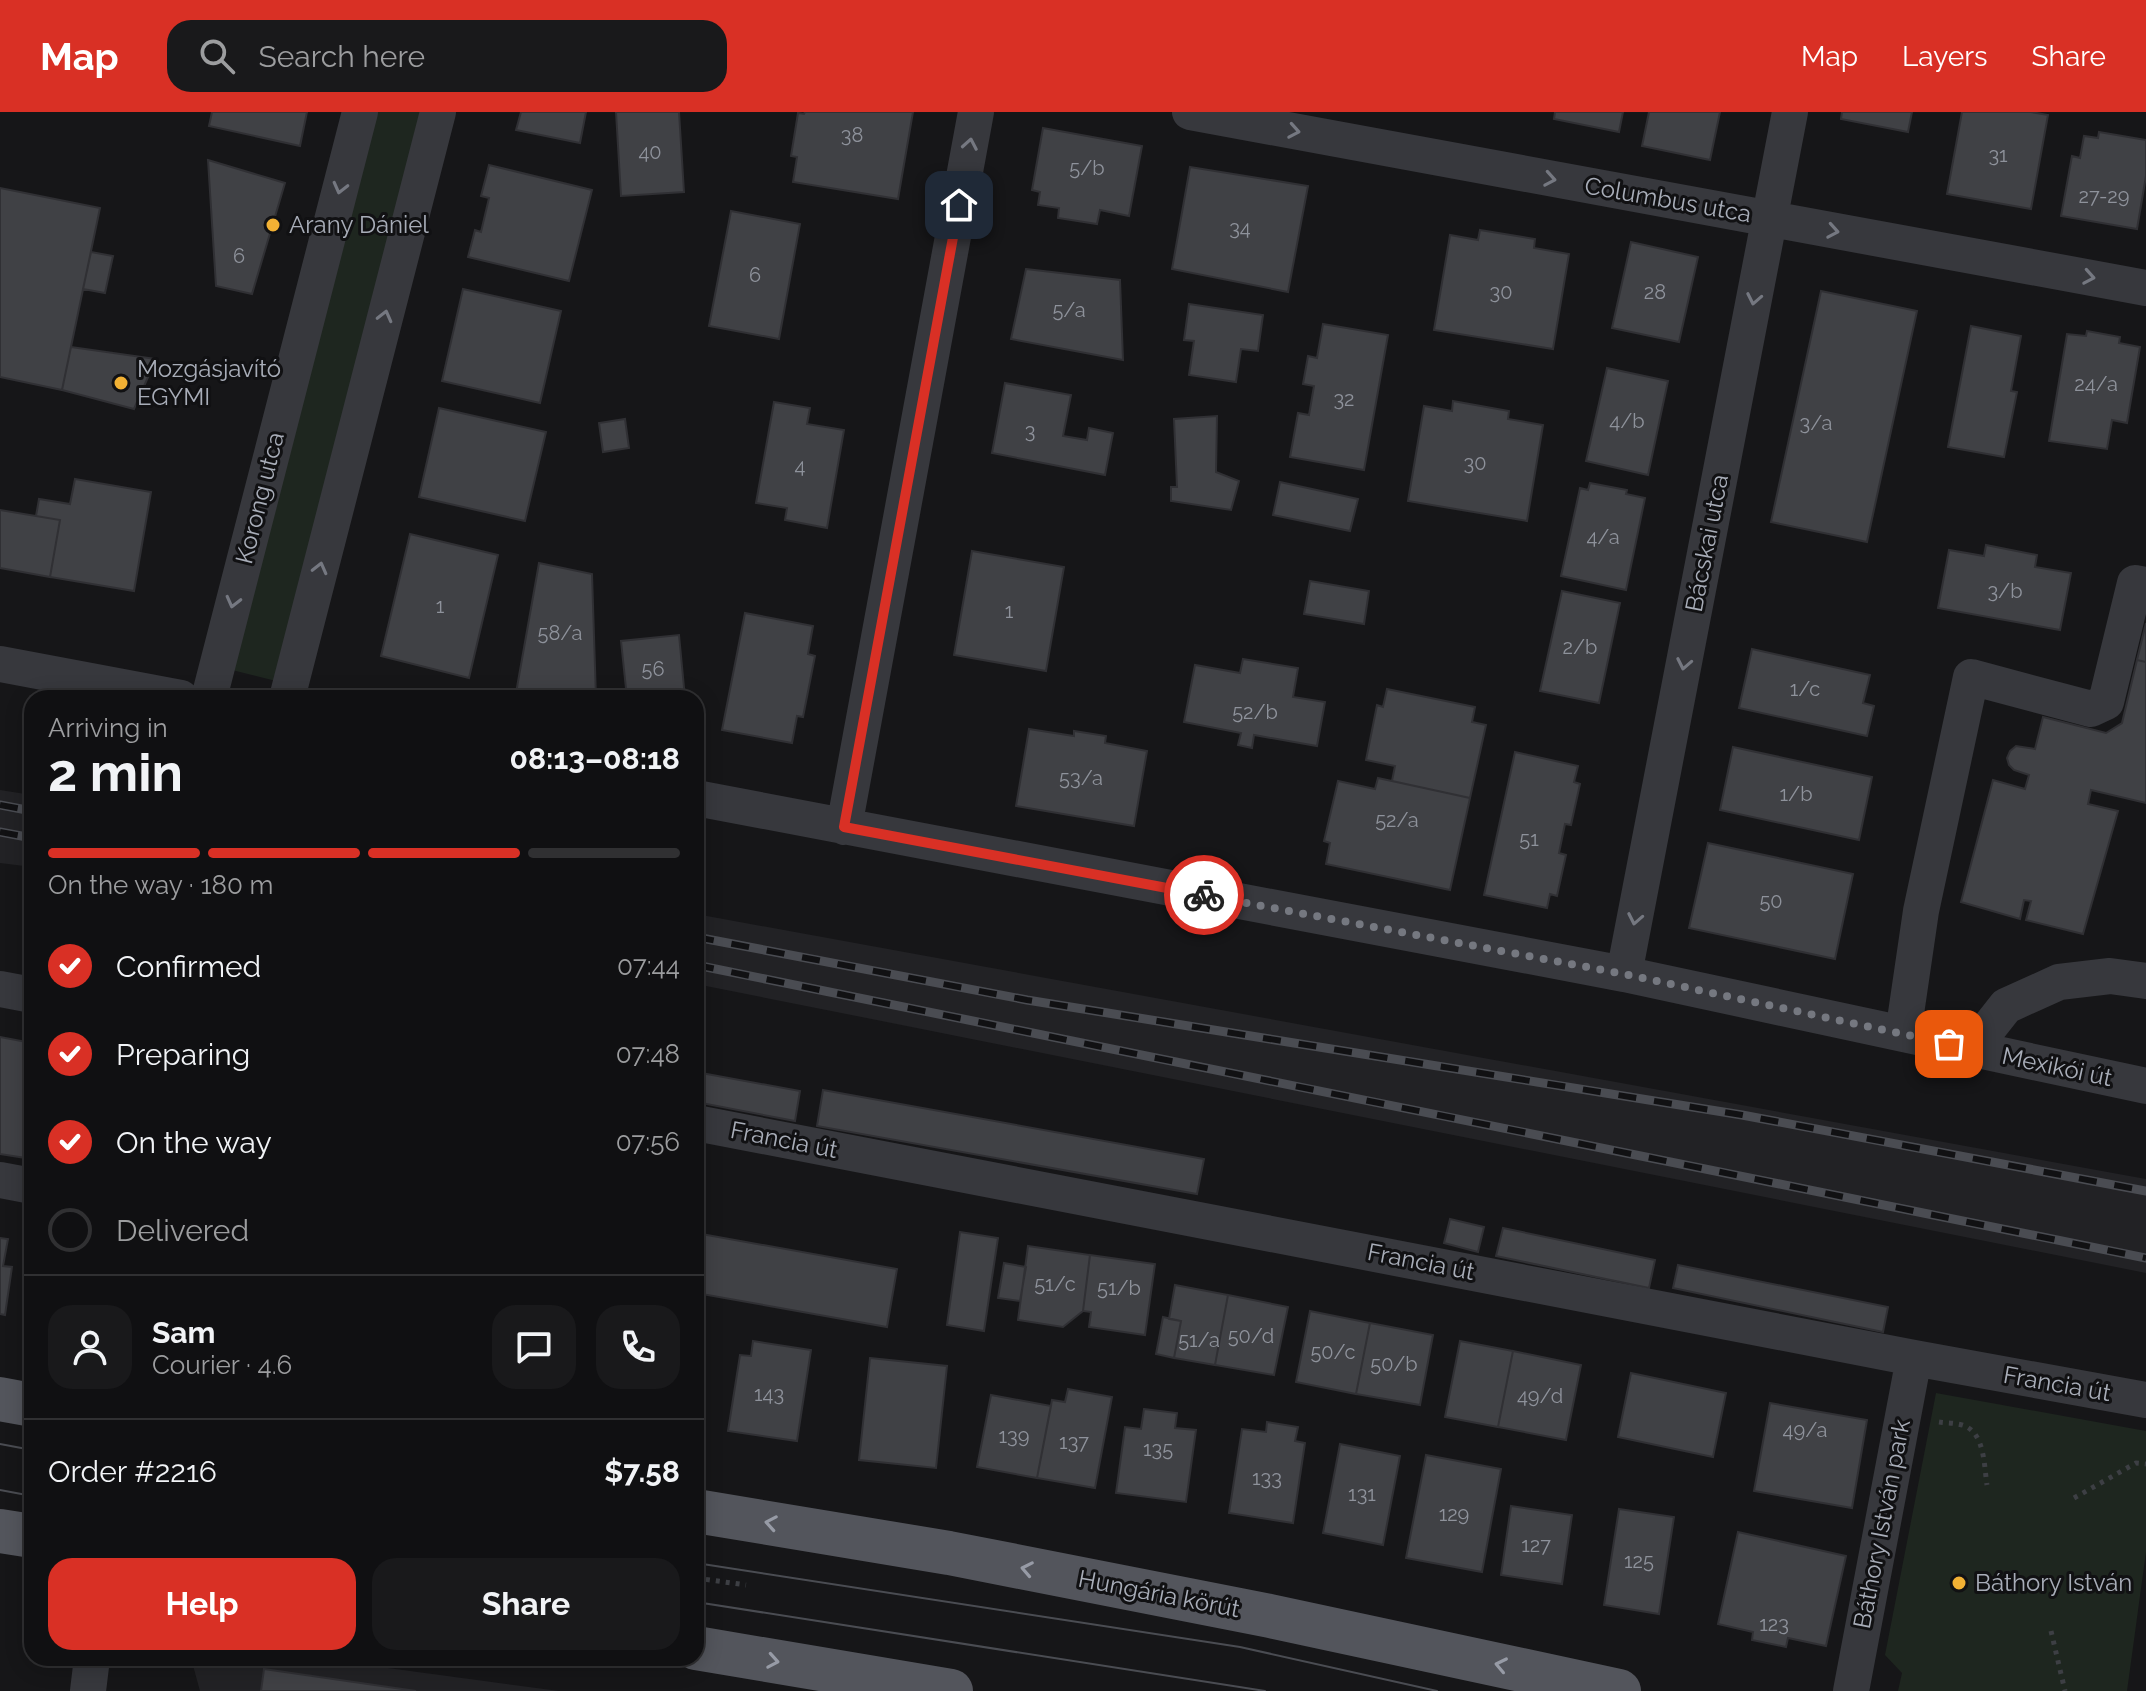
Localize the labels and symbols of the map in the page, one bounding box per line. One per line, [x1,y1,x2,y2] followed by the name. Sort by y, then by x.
[1288,122,1301,139] one-way arrow
[841,123,863,147] house number: 38
[960,138,977,151] one-way arrow
[638,140,662,164] house number: 40
[1988,143,2008,167] house number: 31
[1069,156,1105,180] house number: 5/b
[1543,169,1557,186] one-way arrow
[925,171,993,239] pin
[1582,171,1754,228] street label: Columbus utca
[333,180,350,194] one-way arrow
[2078,184,2130,208] house number: 27-29
[289,210,429,239] place label: Arany Dániel
[264,216,282,234] marker: Arany Dániel
[1229,216,1251,240] house number: 34
[1827,221,1840,238] one-way arrow
[233,244,245,268] house number: 6
[749,263,761,287] house number: 6
[2082,268,2096,285] one-way arrow
[1490,280,1512,304] house number: 30
[1644,280,1666,304] house number: 28
[1746,292,1763,305] one-way arrow
[1052,298,1086,322] house number: 5/a
[376,310,393,324] one-way arrow
[137,354,281,411] place label: Mozgásjavító EGYMI
[2074,372,2118,396] house number: 24/a
[112,374,130,392] marker: Mozgásjavító EGYMI
[1333,387,1355,411] house number: 32
[1609,409,1645,433] house number: 4/b
[1800,411,1832,435] house number: 3/a
[1025,419,1035,443] house number: 3
[229,429,290,567] street label: Korong utca
[1464,451,1486,475] house number: 30
[795,454,806,478] house number: 4
[1679,472,1734,614] street label: Bácskai utca
[1586,525,1620,549] house number: 4/a
[311,562,328,576] one-way arrow
[1987,579,2023,603] house number: 3/b
[226,594,243,608] one-way arrow
[436,594,445,618] house number: 1
[1005,599,1014,623] house number: 1
[538,621,582,645] house number: 58/a
[1563,635,1597,659] house number: 2/b
[642,657,664,681] house number: 56
[1676,657,1693,671] one-way arrow
[1790,677,1820,701] house number: 1/c
[1232,700,1278,724] house number: 52/b
[1059,766,1103,790] house number: 53/a
[1780,782,1812,806] house number: 1/b
[1375,808,1419,832] house number: 52/a
[1519,827,1539,851] house number: 51
[1164,855,1244,935] courier
[1759,889,1783,913] house number: 50
[1627,913,1644,926] one-way arrow
[1915,1010,1983,1078] pin
[1999,1041,2115,1092] street label: Mexikói út
[728,1115,840,1164] street label: Francia út
[1365,1237,1477,1286] street label: Francia út
[1034,1272,1076,1296] house number: 51/c
[1097,1276,1141,1300] house number: 51/b
[1228,1324,1274,1348] house number: 50/d
[1178,1328,1220,1352] house number: 51/a
[1310,1340,1356,1364] house number: 50/c
[1370,1352,1418,1376] house number: 50/b
[2001,1360,2113,1407] street label: Francia út
[754,1382,784,1406] house number: 143
[1517,1384,1563,1408] house number: 49/d
[1847,1417,1916,1631] street label: Báthory István park
[1783,1418,1827,1442] house number: 49/a
[999,1424,1029,1448] house number: 139
[1059,1430,1089,1454] house number: 137
[1143,1437,1173,1461] house number: 135
[1252,1466,1282,1490] house number: 133
[1348,1482,1376,1506] house number: 131
[1439,1502,1469,1526] house number: 129
[764,1515,778,1532] one-way arrow
[1521,1533,1551,1557] house number: 127
[1624,1549,1654,1573] house number: 125
[1020,1561,1034,1578] one-way arrow
[1076,1564,1242,1623] street label: Hungária körút
[1975,1568,2132,1597] place label: Báthory István
[1950,1574,1968,1592] marker: Báthory István
[1759,1612,1789,1636] house number: 123
[766,1651,780,1668] one-way arrow
[1495,1657,1508,1674] one-way arrow

